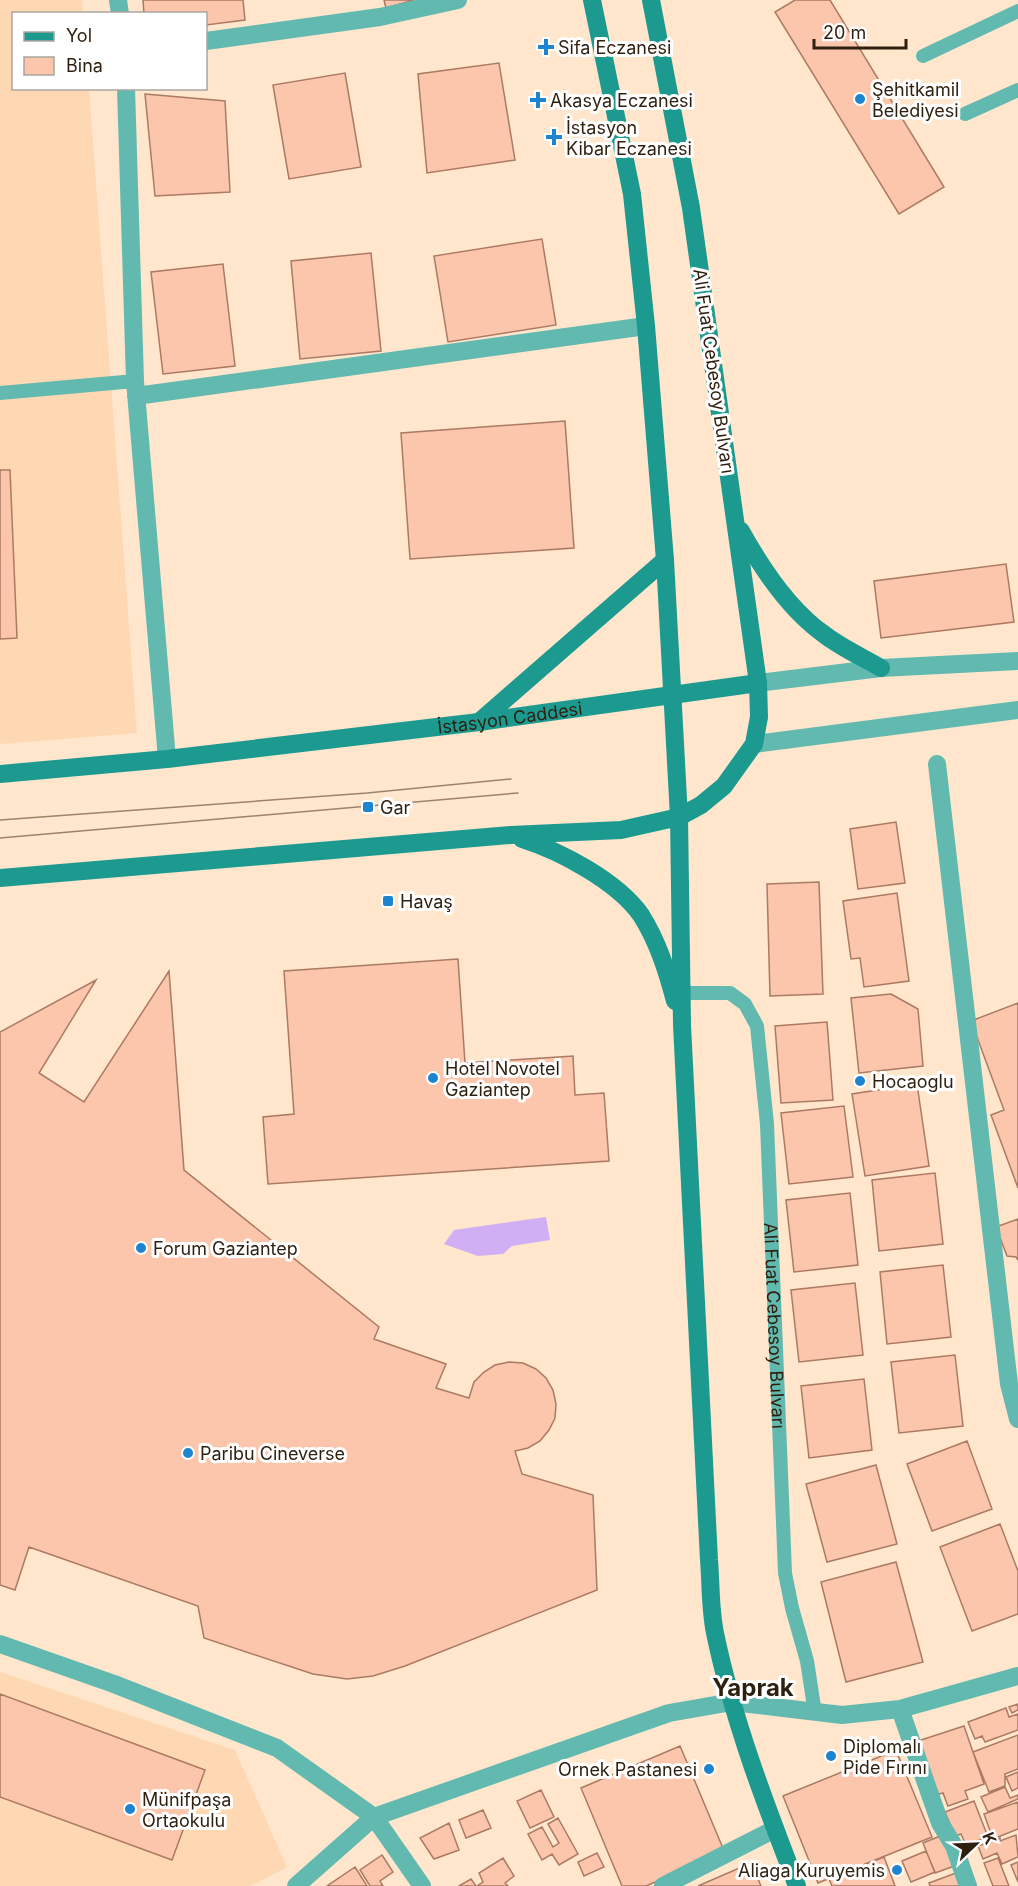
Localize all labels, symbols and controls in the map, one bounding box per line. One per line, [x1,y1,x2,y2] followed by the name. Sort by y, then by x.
[12,12,207,90] legend
[814,12,906,50] scale bar
[823,22,866,43] text: 20 m
[66,25,92,46] text: Yol
[558,37,671,58] place label: Sifa Eczanesi
[539,40,553,54] marker: Sifa Eczanesi
[66,55,103,76] text: Bina
[872,79,959,121] place label: Şehitkamil Belediyesi
[550,90,693,111] place label: Akasya Eczanesi
[853,92,867,106] marker: Şehitkamil Belediyesi
[531,93,545,107] marker: Akasya Eczanesi
[566,116,692,159] place label: İstasyon Kibar Eczanesi
[547,130,561,144] marker: İstasyon Kibar Eczanesi
[689,267,739,475] street label: Ali Fuat Cebesoy Bulvarı
[436,697,584,737] street label: İstasyon Caddesi
[380,797,411,818] place label: Gar
[361,800,375,814] marker: Gar
[400,891,453,912] place label: Havaş
[381,894,395,908] marker: Havaş
[445,1058,560,1100] place label: Hotel Novotel Gaziantep
[426,1071,440,1085] marker: Hotel Novotel Gaziantep
[872,1071,954,1092] place label: Hocaoglu
[853,1074,867,1088] marker: Hocaoglu
[760,1222,790,1429] street label: Ali Fuat Cebesoy Bulvarı
[153,1238,298,1259] place label: Forum Gaziantep
[134,1241,148,1255] marker: Forum Gaziantep
[200,1443,345,1464] place label: Paribu Cineverse
[181,1446,195,1460] marker: Paribu Cineverse
[712,1673,794,1702] district label: Yaprak
[843,1736,927,1778] place label: Diplomalı Pide Fırını
[824,1749,838,1763] marker: Diplomalı Pide Fırını
[558,1759,697,1780] place label: Ornek Pastanesi
[702,1762,716,1776] marker: Ornek Pastanesi
[142,1789,231,1831] place label: Münifpaşa Ortaokulu
[123,1802,137,1816] marker: Münifpaşa Ortaokulu
[946,1814,1006,1874] north arrow
[978,1829,1001,1848] text: K
[738,1860,885,1881] place label: Aliaga Kuruyemis
[890,1863,904,1877] marker: Aliaga Kuruyemis

